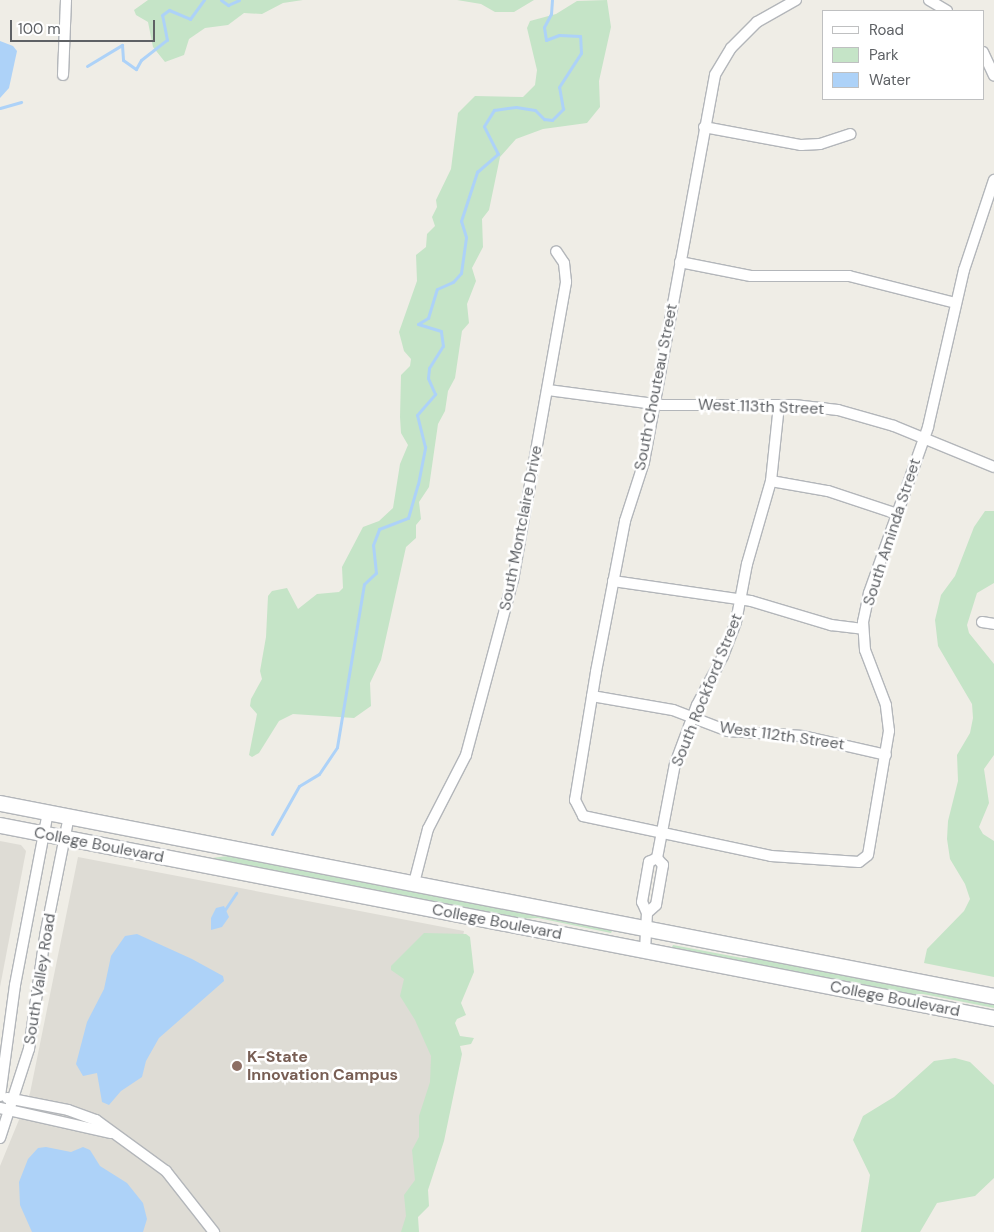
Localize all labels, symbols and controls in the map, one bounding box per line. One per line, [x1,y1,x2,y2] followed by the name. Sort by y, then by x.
[12,10,158,42] scale bar
[822,10,984,100] legend
[18,19,61,39] text: 100 m
[869,20,904,40] text: Road
[869,45,899,65] text: Park
[869,70,910,90] text: Water
[630,302,682,472] street label: South Chouteau Street
[697,395,825,419] street label: West 113th Street
[496,444,546,612] street label: South Montclaire Drive
[859,456,925,608] street label: South Aminda Street
[668,611,746,769] street label: South Rockford Street
[718,718,846,754] street label: West 112th Street
[32,823,166,867] street label: College Boulevard
[430,900,564,944] street label: College Boulevard
[20,912,60,1046] street label: South Valley Road
[828,977,962,1021] street label: College Boulevard
[247,1047,398,1085] place label: K-State Innovation Campus
[231,1060,243,1072] marker: K-State Innovation Campus

